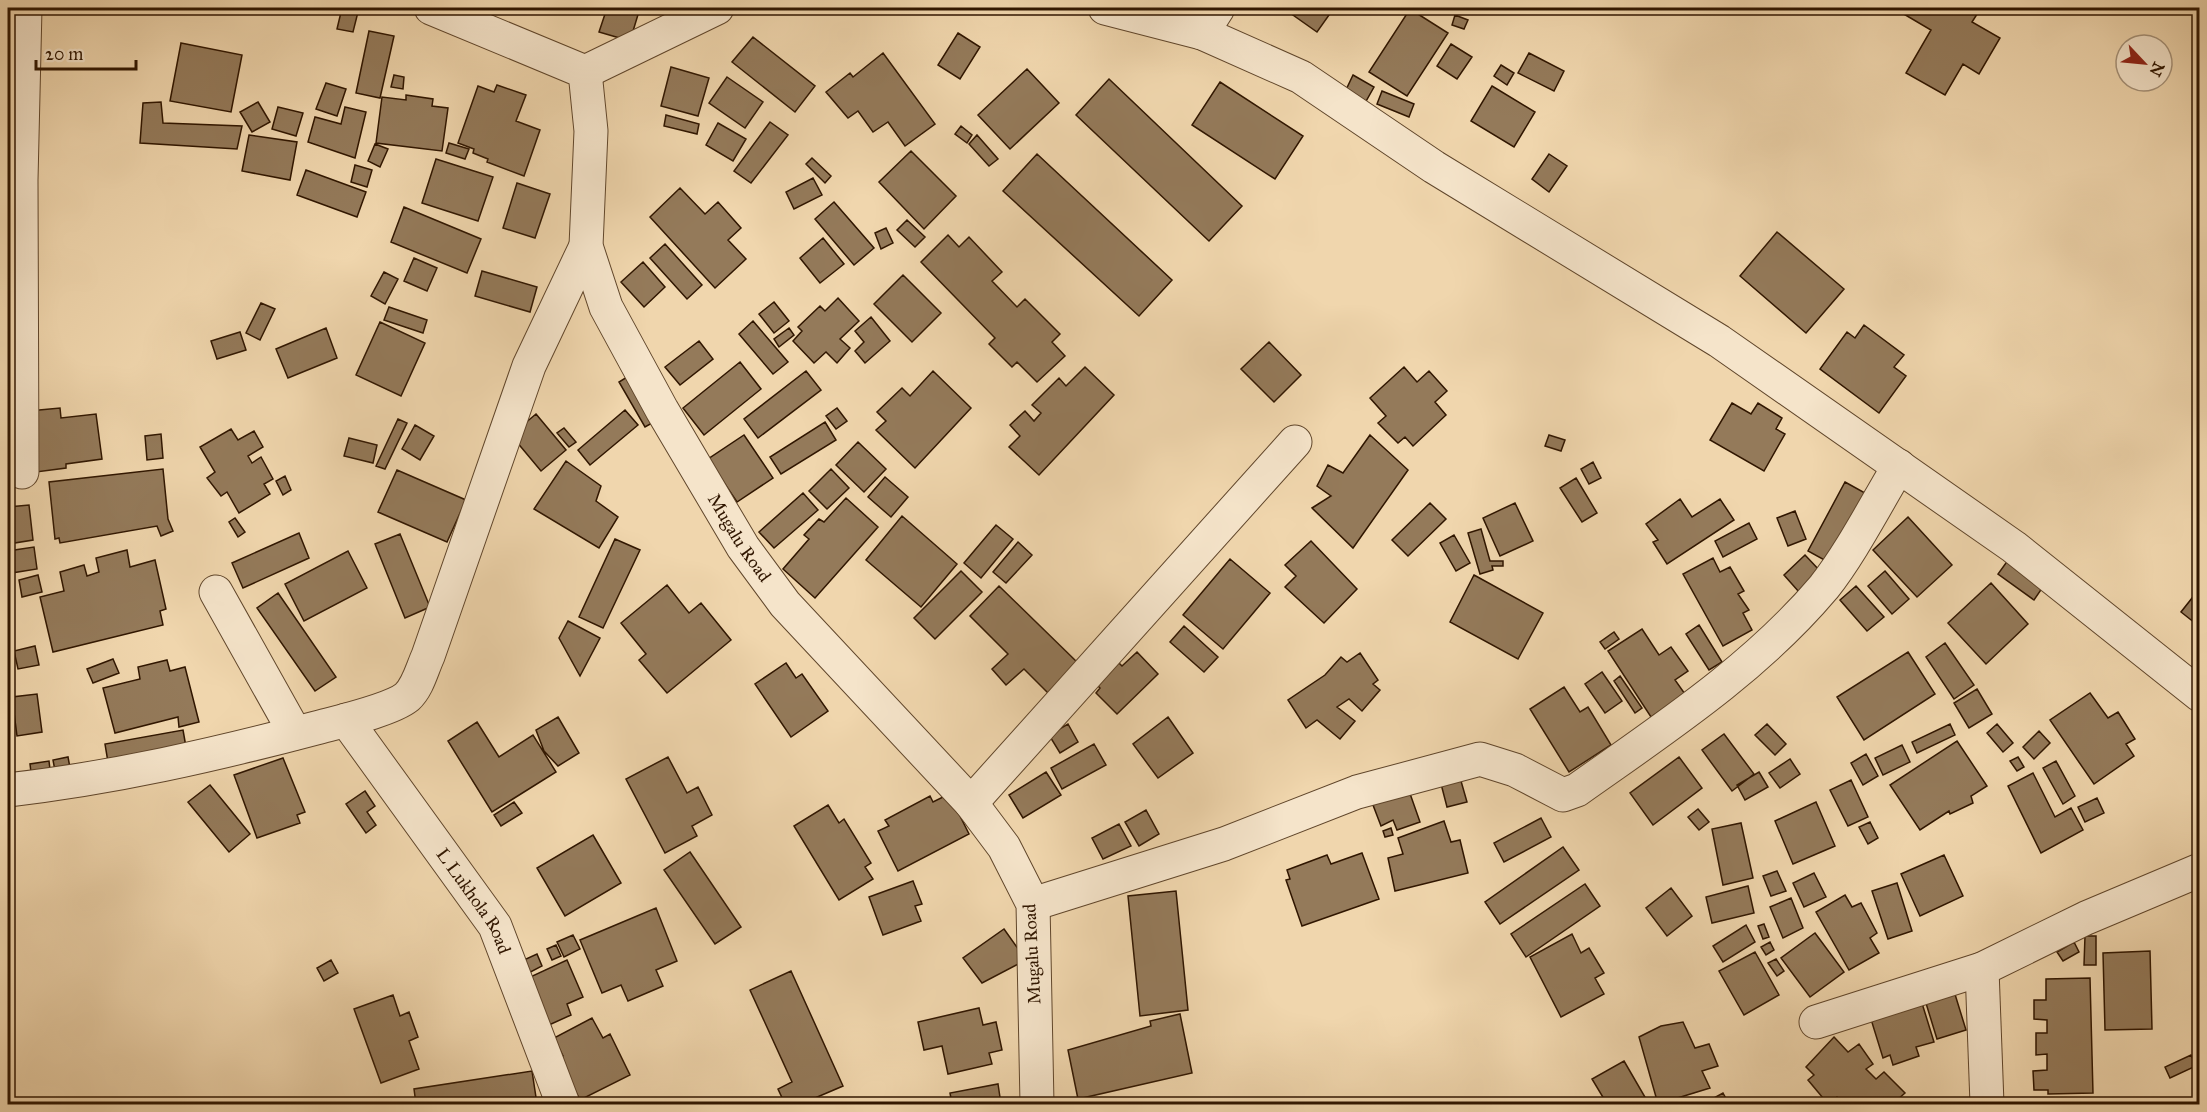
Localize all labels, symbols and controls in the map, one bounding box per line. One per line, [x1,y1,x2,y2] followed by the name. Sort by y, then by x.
[36,33,136,71] scale bar
[2114,33,2174,93] north arrow
[45,43,83,65] text: 20 m
[2145,59,2169,80] text: N
[703,490,776,586] street label: Mugalu Road
[431,844,516,957] street label: L Lukhola Road
[1018,903,1047,1005] street label: Mugalu Road

